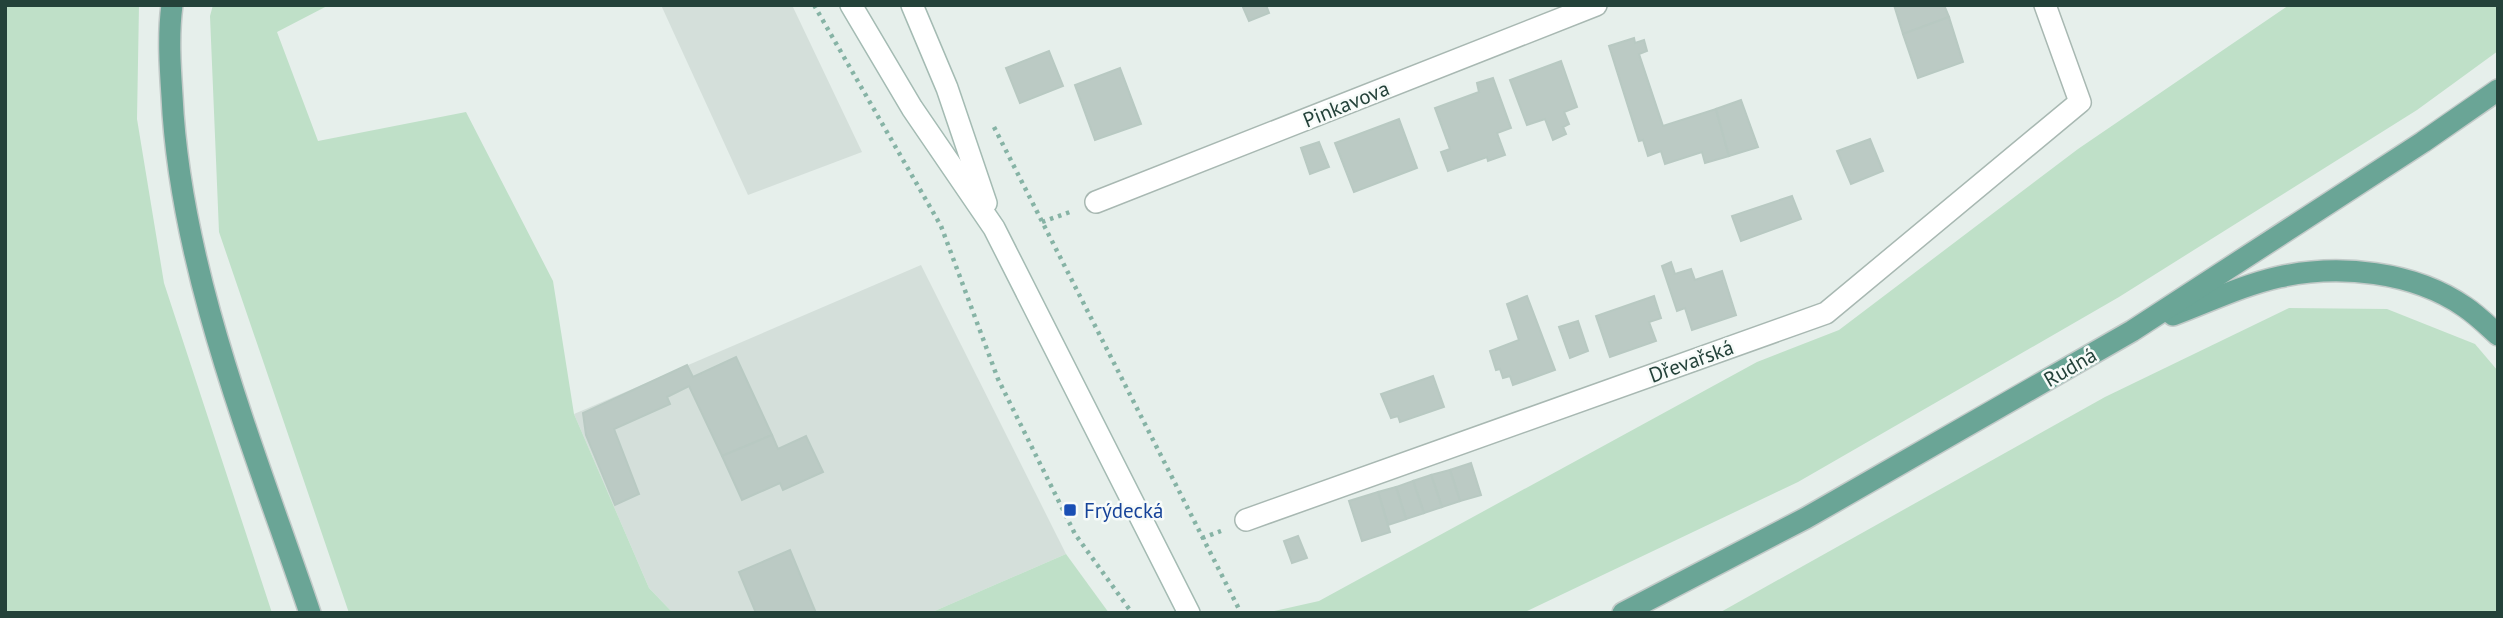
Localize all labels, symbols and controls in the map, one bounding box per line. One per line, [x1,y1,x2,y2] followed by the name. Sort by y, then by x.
[1299,74,1393,134] street label: Pinkavova
[1645,333,1737,389] street label: Dřevařská
[2039,341,2101,393] street label: Rudná
[1084,497,1163,524] place label: Frýdecká
[1062,502,1078,518] marker: Frýdecká

